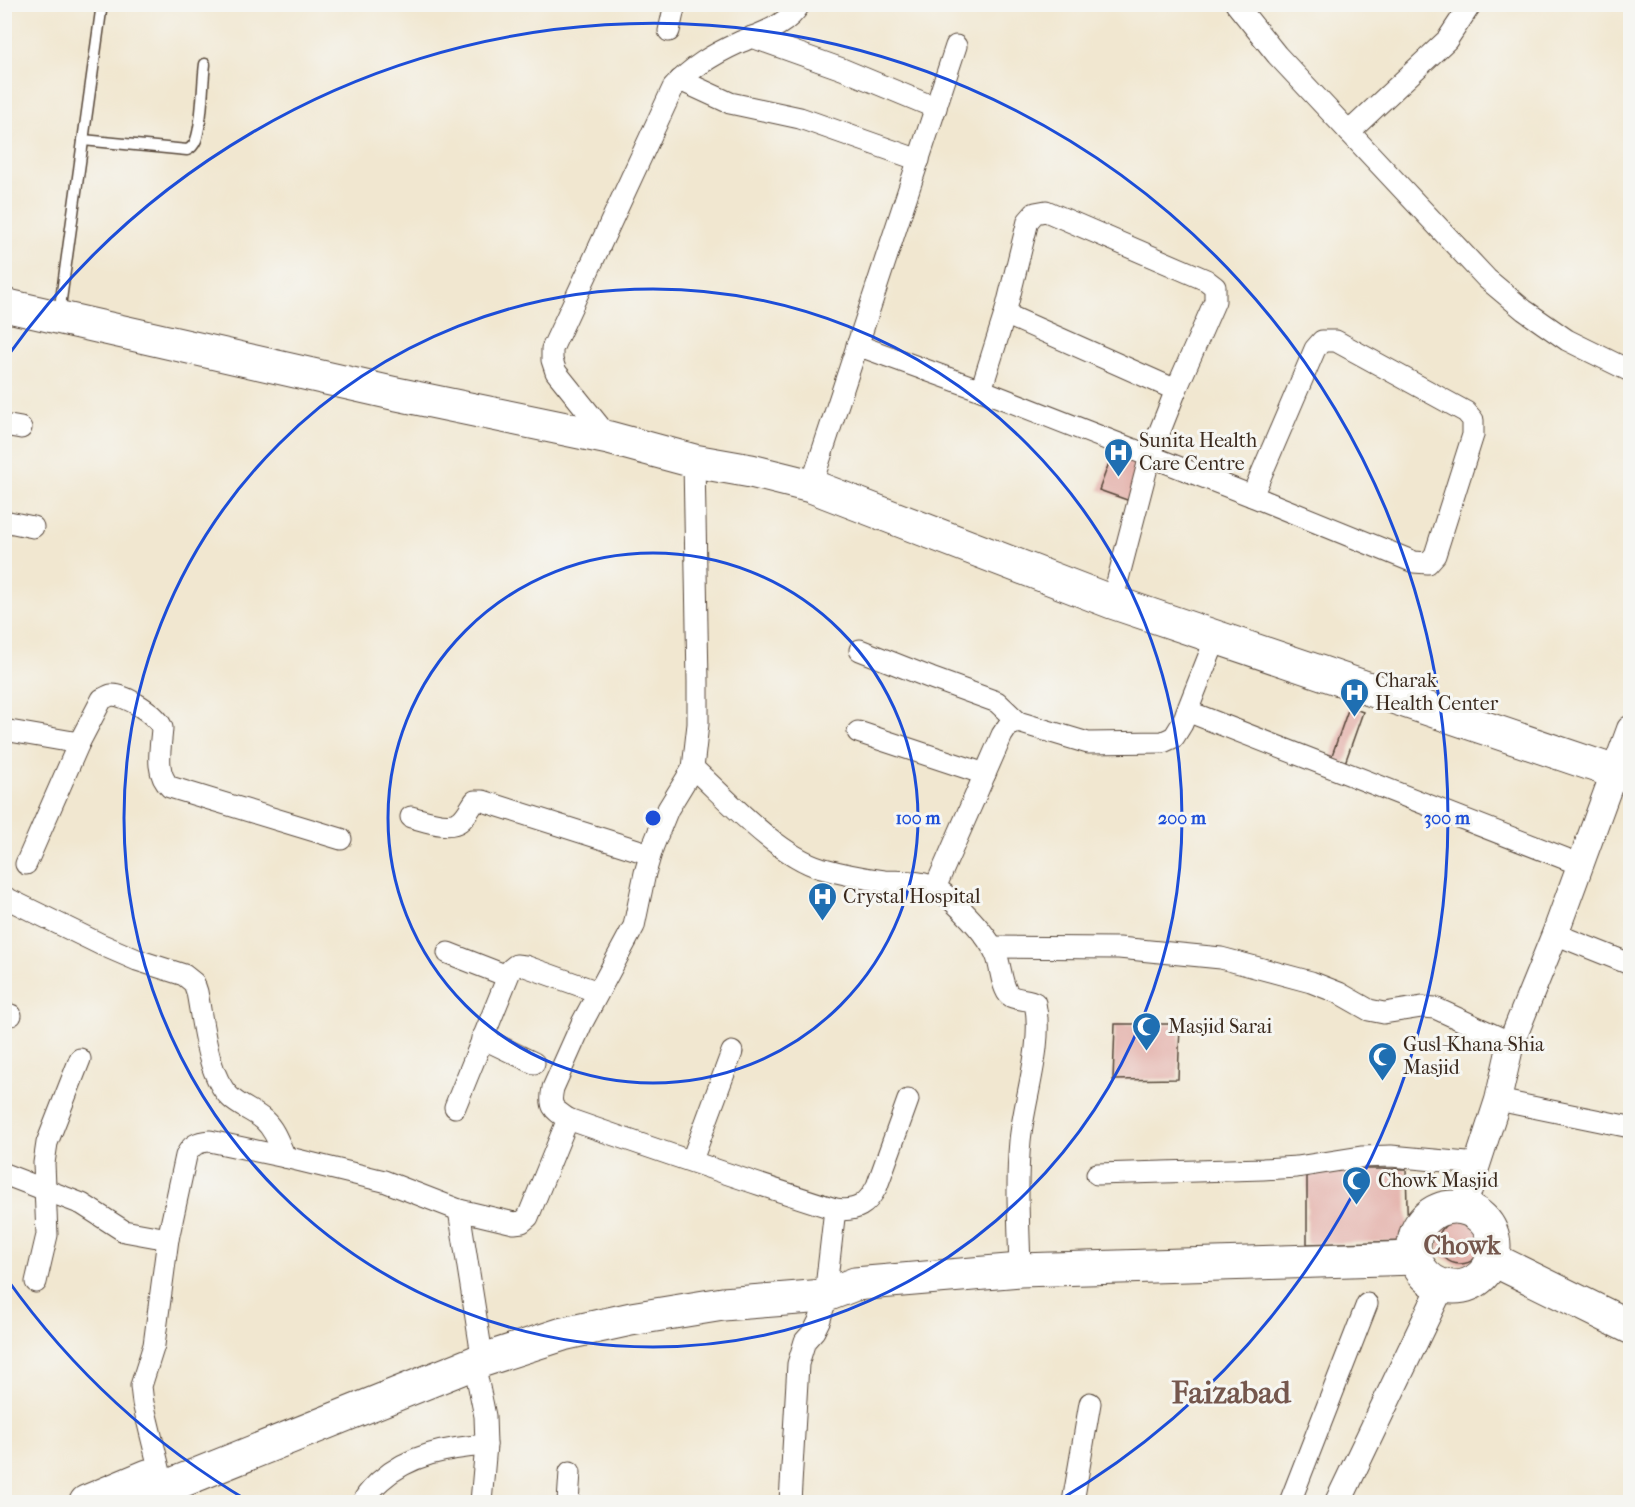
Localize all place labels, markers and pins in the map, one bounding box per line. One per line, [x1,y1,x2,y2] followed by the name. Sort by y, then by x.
[1139,429,1258,475] place label: Sunita Health Care Centre
[1102,436,1134,478] hospital icon: Sunita Health Care Centre
[1375,669,1499,715] place label: Charak Health Center
[1338,676,1370,718] hospital icon: Charak Health Center
[643,808,663,828] centre of rings
[806,880,838,922] hospital icon: Crystal Hospital
[843,885,981,908] place label: Crystal Hospital
[1131,1010,1163,1052] mosque icon: Masjid Sarai
[1168,1015,1272,1038] place label: Masjid Sarai
[1403,1033,1545,1079] place label: Gusl-Khana-Shia Masjid
[1366,1040,1398,1082] mosque icon: Gusl-Khana-Shia Masjid
[1341,1164,1373,1206] mosque icon: Chowk Masjid
[1378,1169,1499,1192] place label: Chowk Masjid

